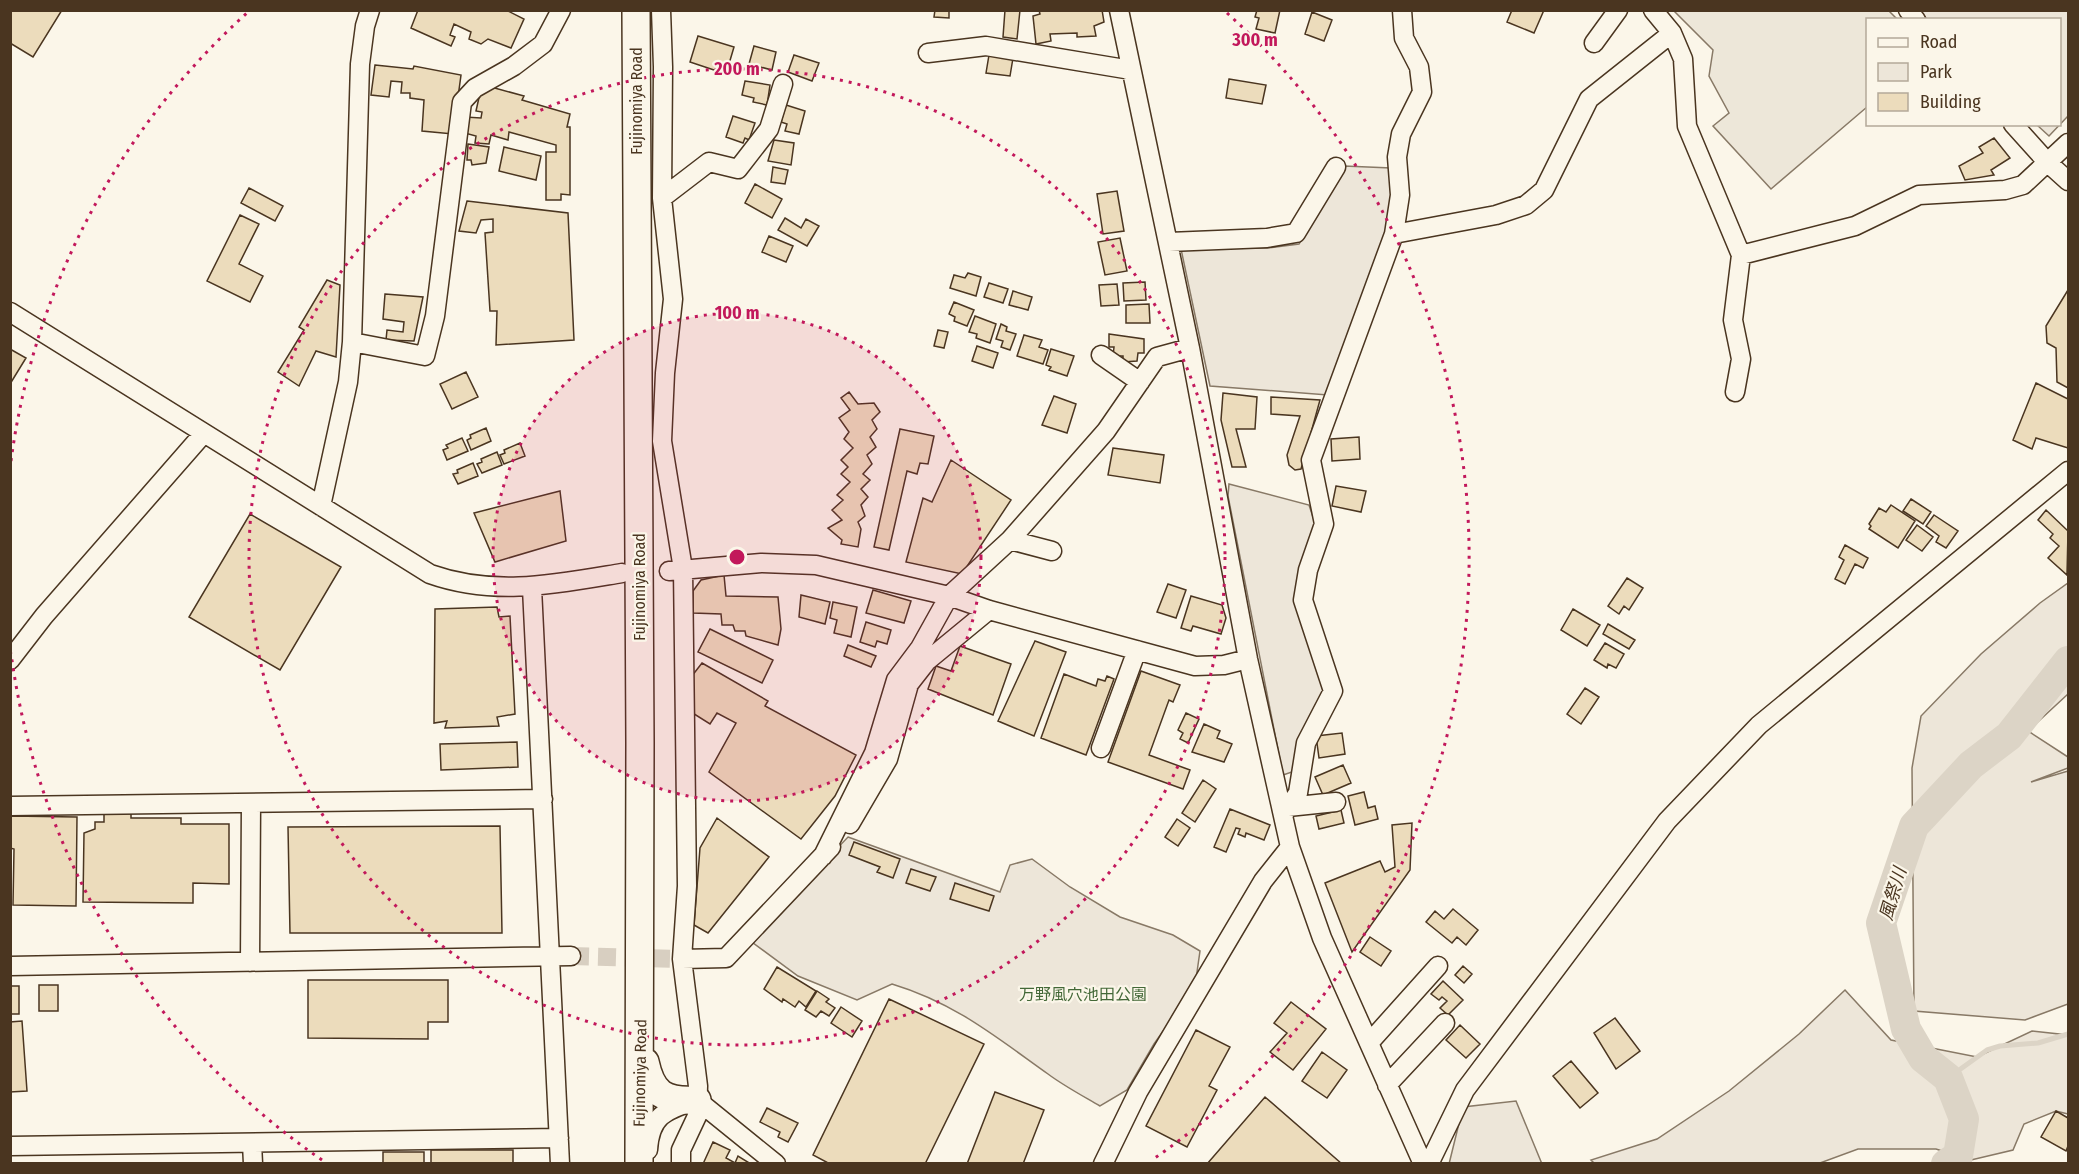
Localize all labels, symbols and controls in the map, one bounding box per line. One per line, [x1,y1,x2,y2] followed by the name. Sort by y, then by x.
[1866,18,2061,126] legend
[1231,29,1278,51] text: 300 m
[1920,31,1957,53] text: Road
[627,47,646,155] street label: Fujinomiya Road
[713,58,760,80] text: 200 m
[1920,61,1953,83] text: Park
[1920,91,1981,113] text: Building
[715,302,759,324] text: 100 m
[630,533,649,641] street label: Fujinomiya Road
[727,547,747,567] centre of rings
[1875,863,1912,923] water label: 風祭川
[1019,985,1147,1004] park label: 万野風穴池田公園
[630,1019,650,1127] street label: Fujinomiya Road

